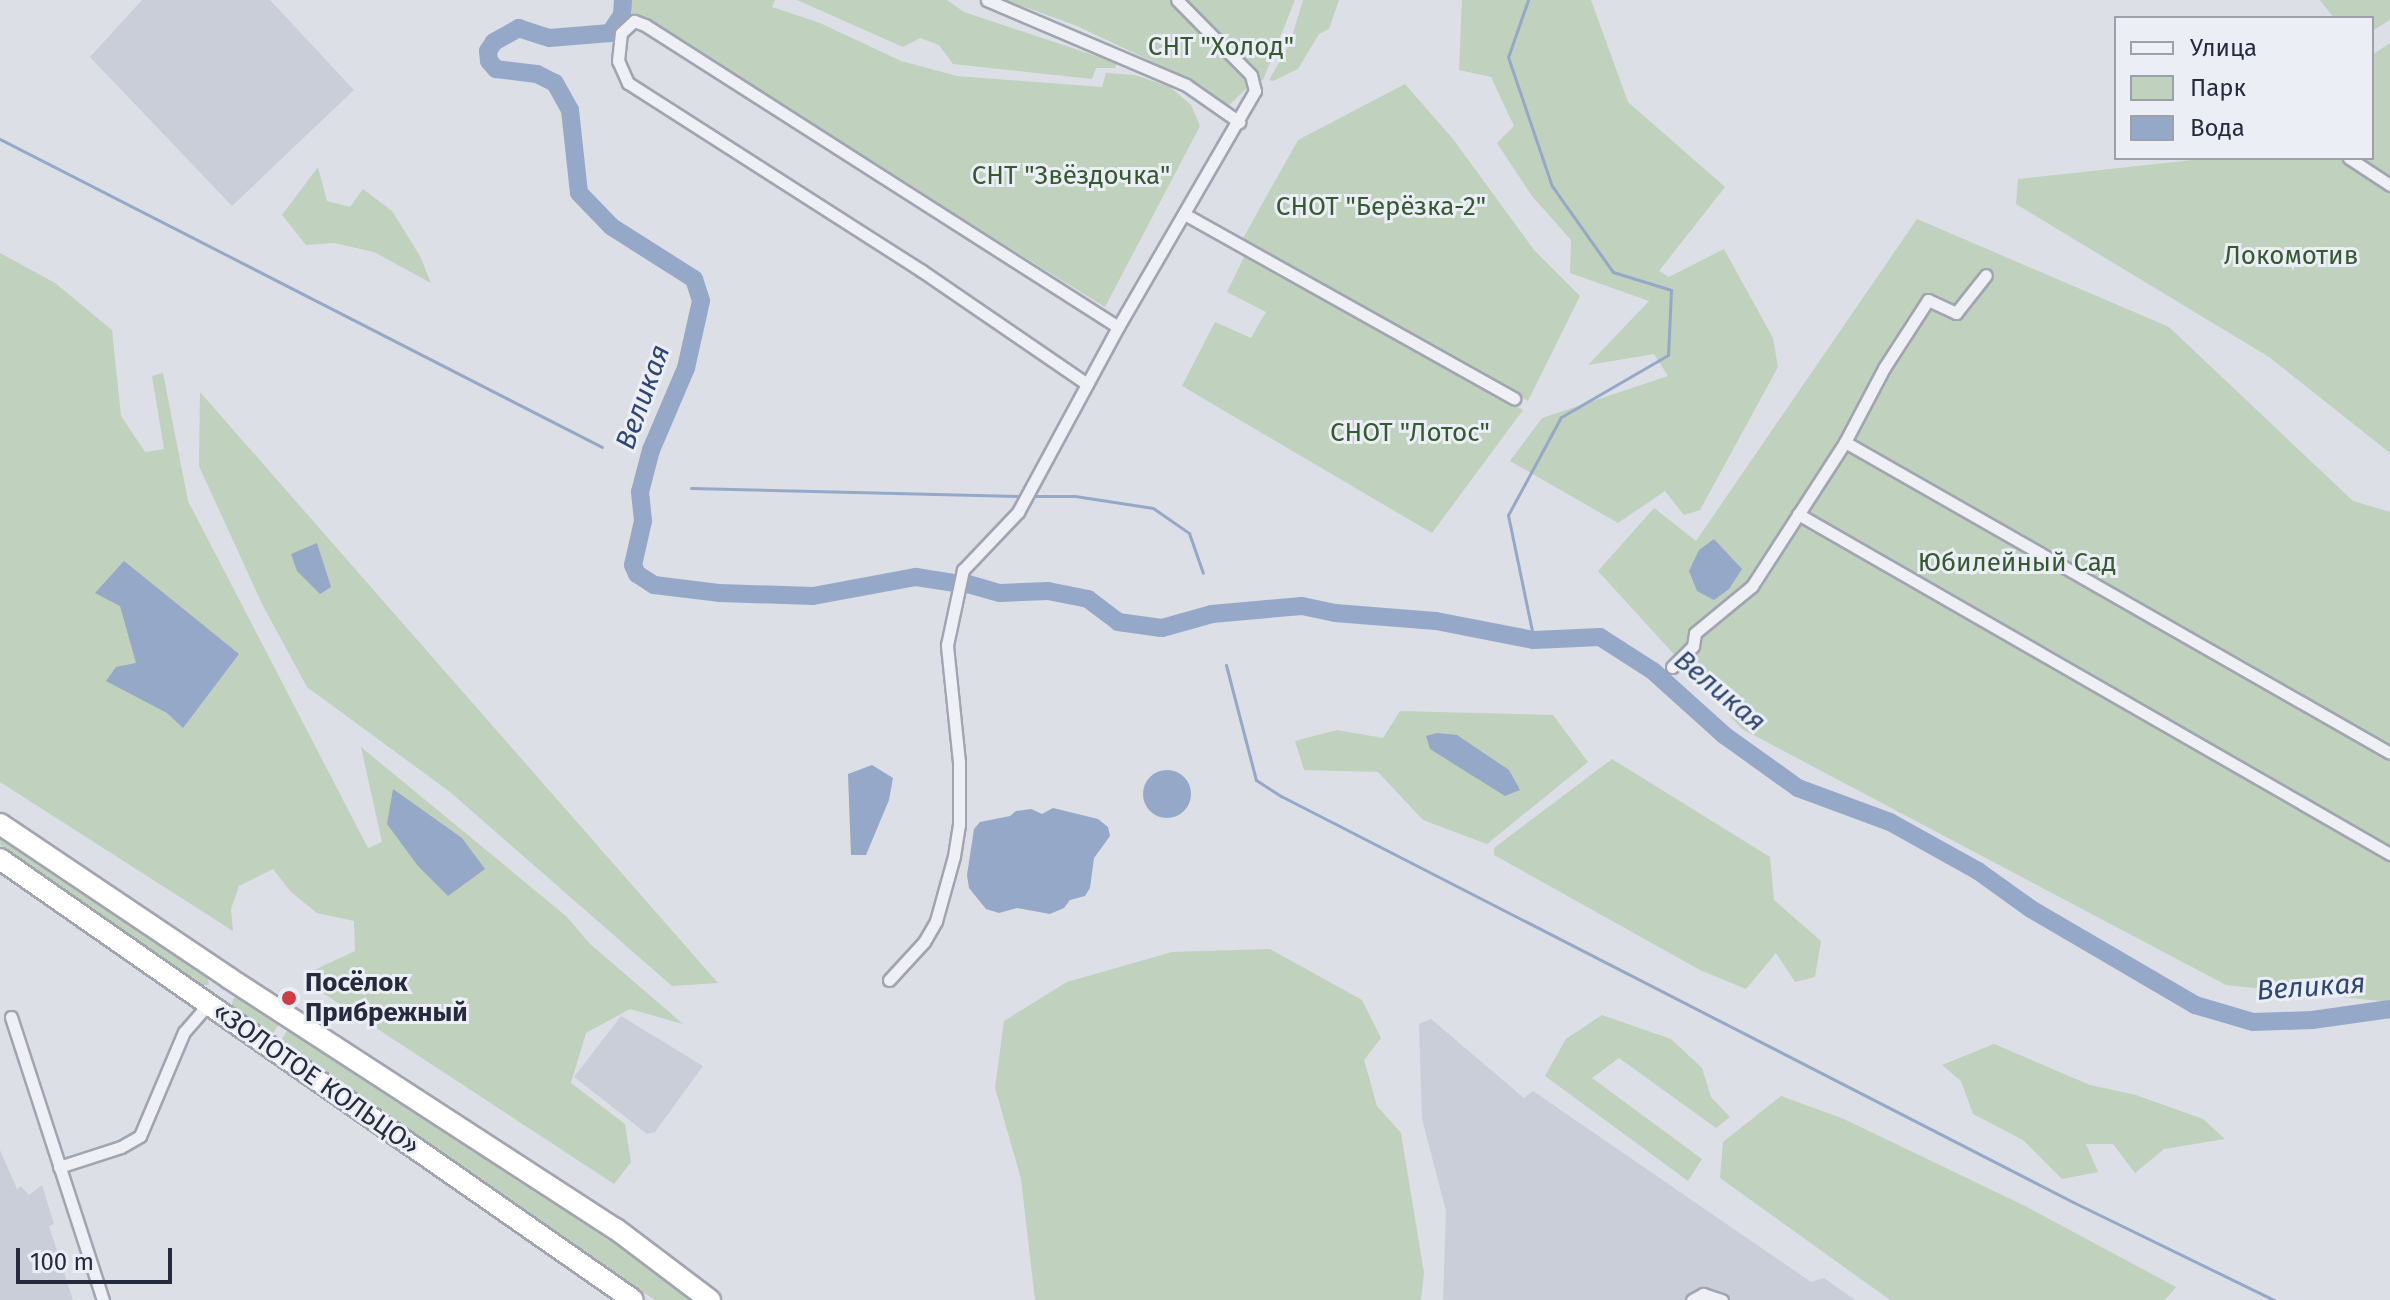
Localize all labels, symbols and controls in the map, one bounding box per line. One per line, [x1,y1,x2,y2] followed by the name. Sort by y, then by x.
[2114,16,2374,160] legend
[1148,31,1294,63] park label: СНТ "Холод"
[2190,34,2257,62] text: Улица
[2190,74,2246,102] text: Парк
[2190,114,2245,142] text: Вода
[972,160,1170,192] park label: СНТ "Звёздочка"
[1276,191,1486,223] park label: СНОТ "Берёзка-2"
[2224,240,2358,272] park label: Локомотив
[609,340,677,454] water label: Великая
[1330,417,1490,449] park label: СНОТ "Лотос"
[1918,547,2116,579] park label: Юбилейный Сад
[1667,643,1773,739] water label: Великая
[2255,966,2367,1008] water label: Великая
[305,967,468,1028] place label: Посёлок Прибрежный
[280,989,298,1007] marker: Посёлок Прибрежный
[207,996,425,1162] street label: «ЗОЛОТОЕ КОЛЬЦО»
[20,1232,176,1282] scale bar
[30,1248,94,1276] text: 100 m

